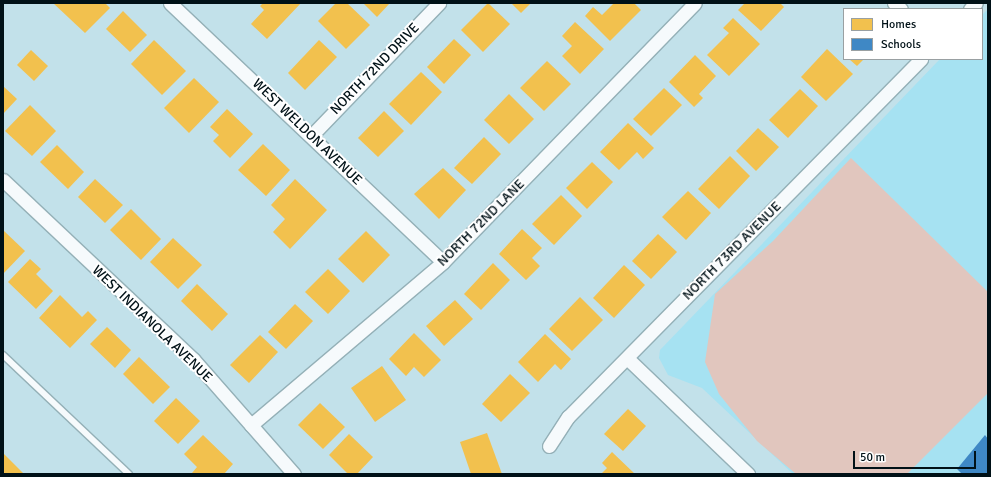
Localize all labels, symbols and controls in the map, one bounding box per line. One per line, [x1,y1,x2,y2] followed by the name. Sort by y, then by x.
[843,8,983,60] legend
[881,17,916,32] text: Homes
[327,20,423,118] street label: NORTH 72ND DRIVE
[881,37,921,52] text: Schools
[249,75,365,189] street label: WEST WELDON AVENUE
[434,176,528,270] street label: NORTH 72ND LANE
[679,198,785,304] street label: NORTH 73RD AVENUE
[88,262,216,386] street label: WEST INDIANOLA AVENUE
[855,443,978,469] scale bar
[860,450,885,465] text: 50 m

